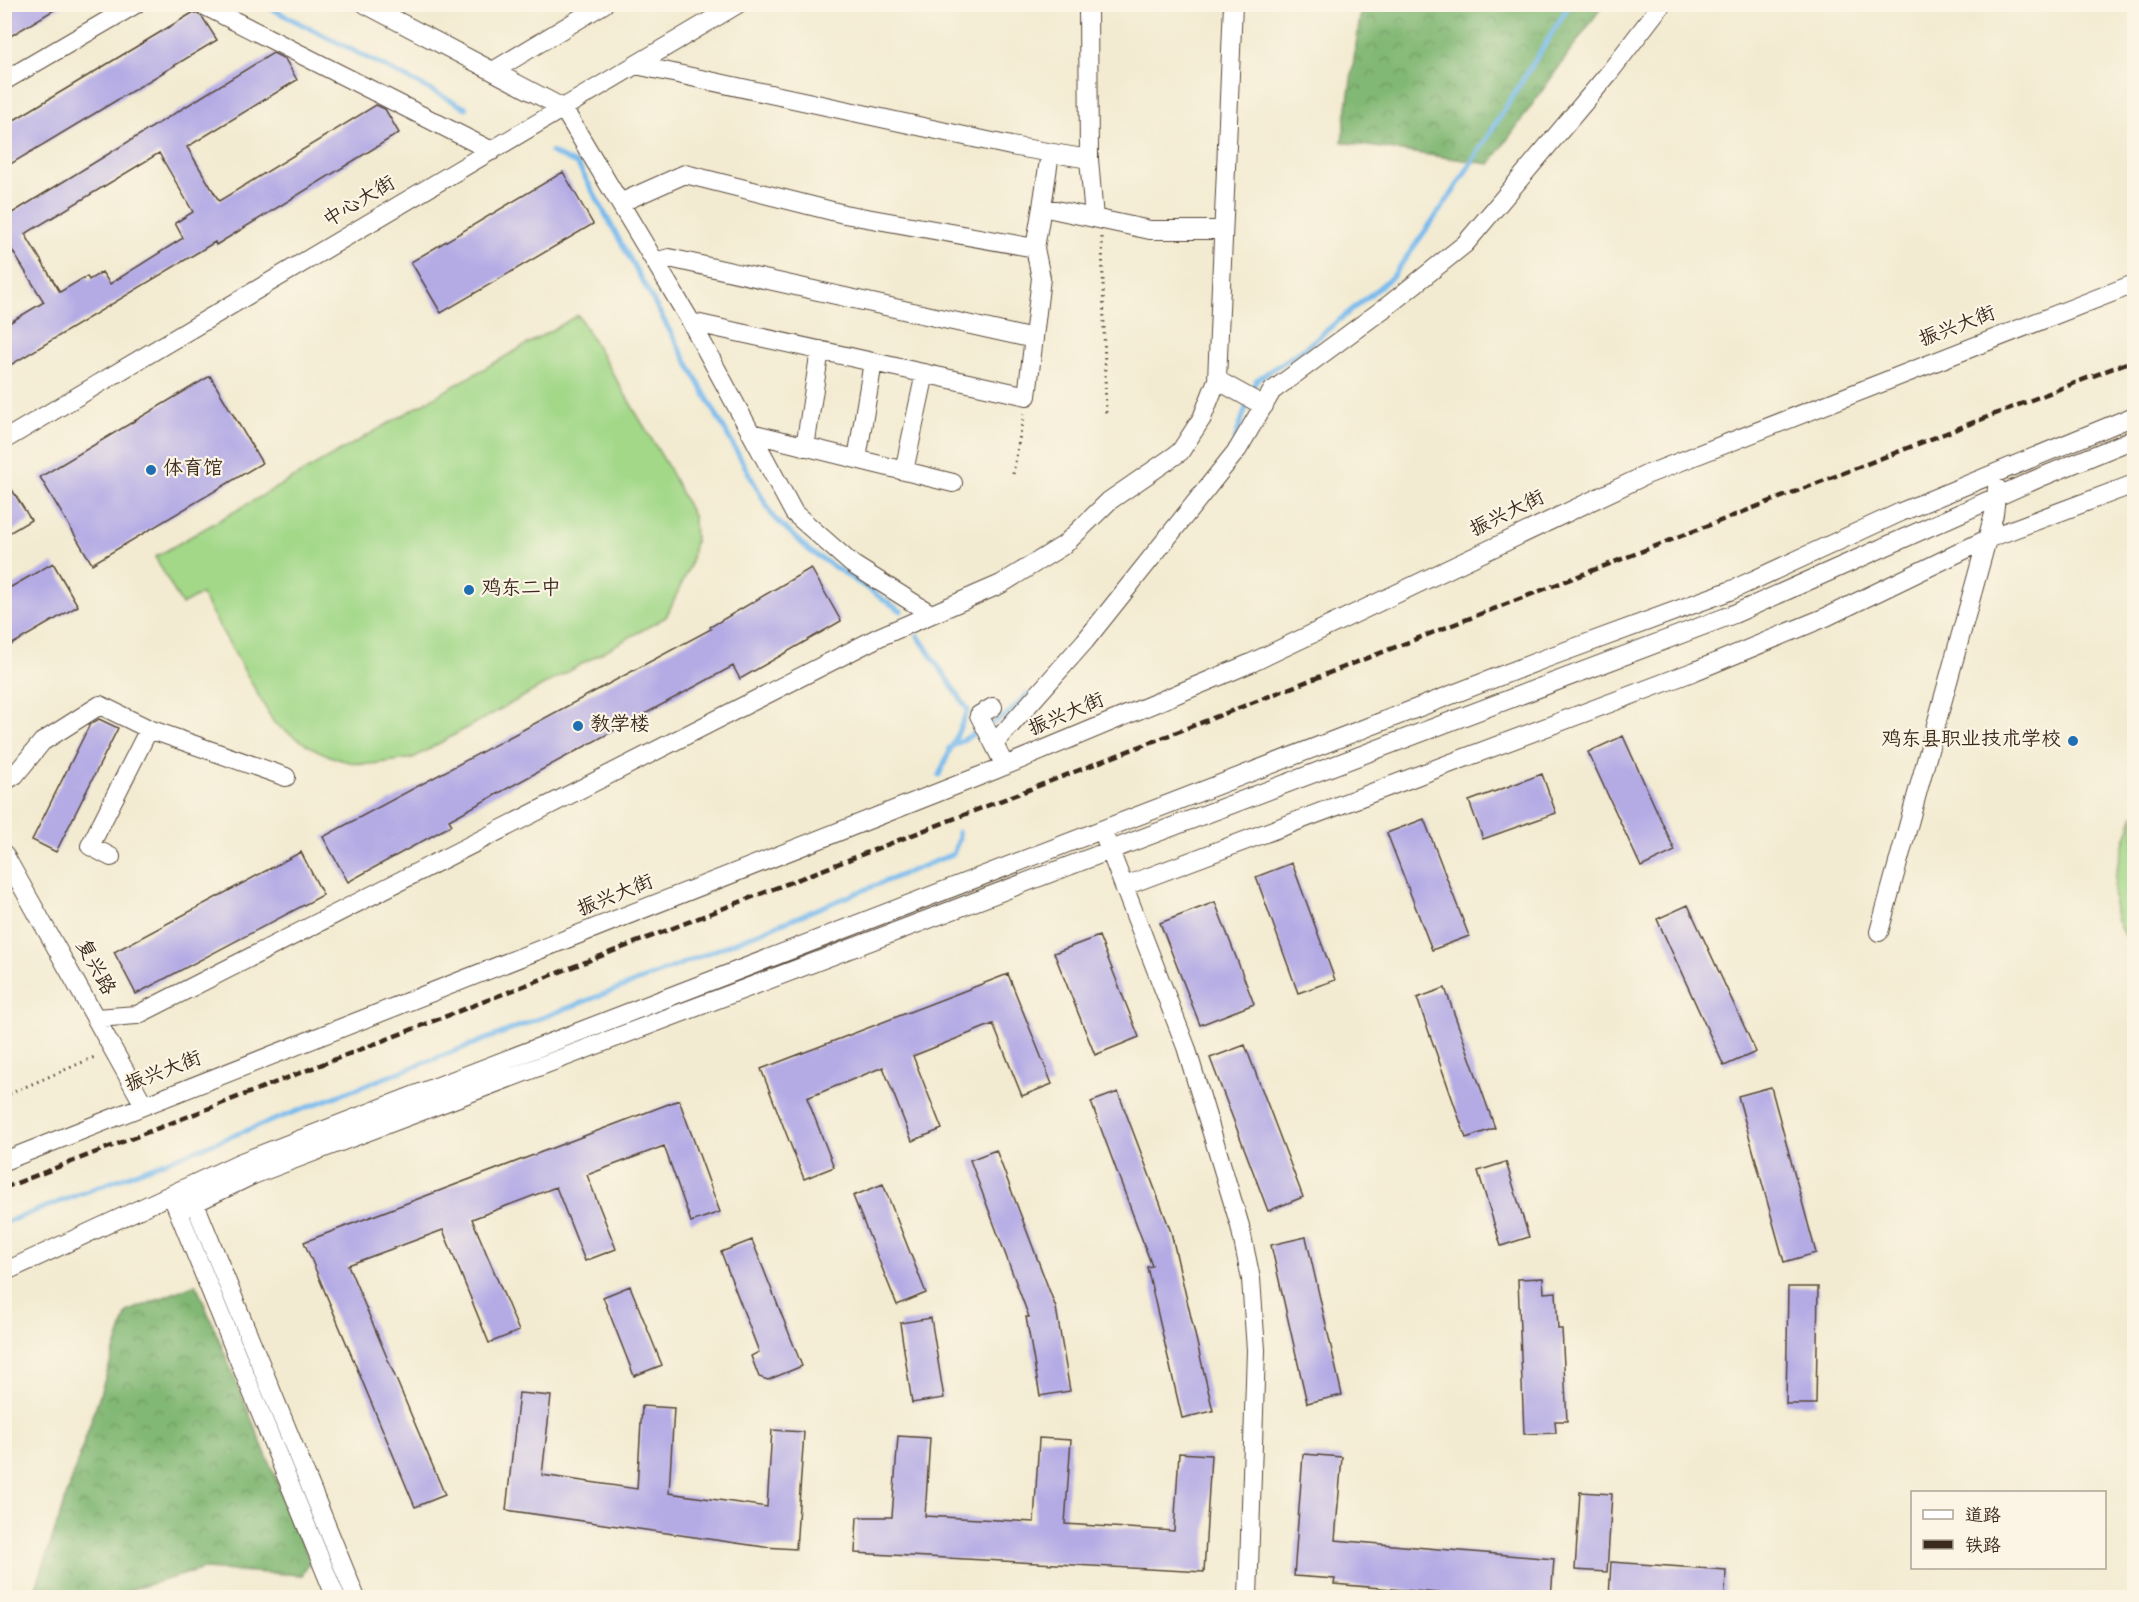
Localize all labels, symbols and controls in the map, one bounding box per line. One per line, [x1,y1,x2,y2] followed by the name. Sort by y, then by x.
[319,170,401,236] street label: 中心大街
[1916,301,2000,355] street label: 振兴大街
[163,456,223,484] place label: 体育馆
[144,463,158,477] marker: 体育馆
[1466,485,1550,545] street label: 振兴大街
[481,576,561,604] place label: 鸡东二中
[462,583,476,597] marker: 鸡东二中
[1025,687,1109,745] street label: 振兴大街
[590,712,650,740] place label: 教学楼
[571,719,585,733] marker: 教学楼
[1881,727,2061,755] place label: 鸡东县职业技术学校
[2066,734,2080,748] marker: 鸡东县职业技术学校
[574,869,658,925] street label: 振兴大街
[67,935,121,1002] street label: 复兴路
[122,1046,206,1100] street label: 振兴大街
[1911,1491,2106,1569] legend
[1965,1505,2001,1530] text: 道路
[1965,1535,2001,1560] text: 铁路

